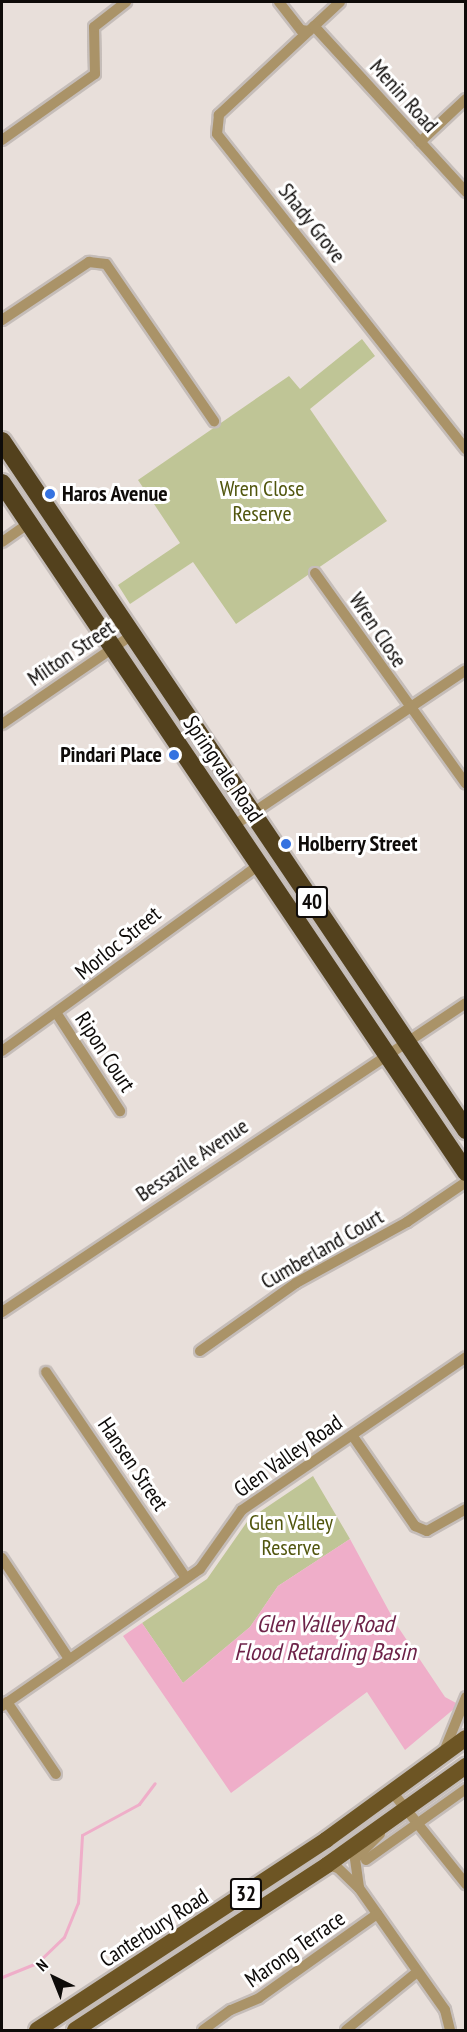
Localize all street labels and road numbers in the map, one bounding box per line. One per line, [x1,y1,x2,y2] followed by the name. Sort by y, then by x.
[364,54,444,138] street label: Menin Road
[273,178,351,268] street label: Shady Grove
[343,588,413,672] street label: Wren Close
[23,614,119,692] street label: Milton Street
[178,711,268,827] street label: Springvale Road
[296,884,328,920] road number: 40
[70,901,166,985] street label: Morloc Street
[69,1007,141,1097] street label: Ripon Court
[131,1113,253,1207] street label: Bessazile Avenue
[256,1203,388,1295] street label: Cumberland Court
[228,1409,348,1503] street label: Glen Valley Road
[92,1412,174,1516] street label: Hansen Street
[230,1876,262,1912] road number: 32
[94,1883,214,1973] street label: Canterbury Road
[240,1905,350,1993] street label: Marong Terrace

